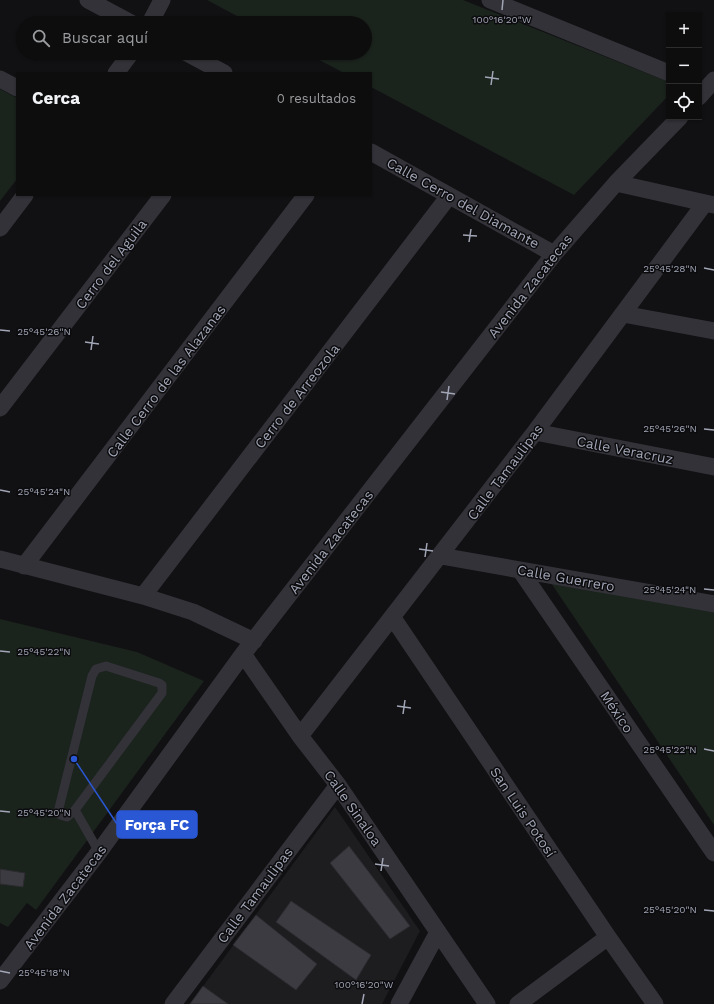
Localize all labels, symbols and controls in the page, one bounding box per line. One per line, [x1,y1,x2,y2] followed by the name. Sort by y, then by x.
[666,12,702,120] map controls
[666,12,702,48] button: +
[473,14,532,25] text: 100°16'20"W
[16,16,372,60] search box
[30,27,52,49] icon: search
[62,29,148,47] text: Buscar aquí
[666,48,702,84] button: −
[666,84,702,120] button: locate
[32,88,80,108] text: Cerca
[277,91,356,106] text: 0 resultados
[384,154,542,252] street label: Calle Cerro del Diamante
[72,216,150,312] street label: Cerro del Aguila
[485,231,575,341] street label: Avenida Zacatecas
[643,263,697,274] text: 25°45'28"N
[103,301,229,461] street label: Calle Cerro de las Alazanas
[17,326,71,337] text: 25°45'26"N
[251,341,343,451] street label: Cerro de Arreozola
[464,421,546,523] street label: Calle Tamaulipas
[643,423,697,434] text: 25°45'26"N
[575,433,675,467] street label: Calle Veracruz
[18,486,70,497] text: 25°45'24"N
[286,487,376,597] street label: Avenida Zacatecas
[516,562,616,594] street label: Calle Guerrero
[644,584,696,595] text: 25°45'24"N
[17,646,71,657] text: 25°45'22"N
[597,688,637,736] street label: México
[643,744,697,755] text: 25°45'22"N
[487,764,559,860] street label: San Luis Potosí
[321,767,385,849] street label: Calle Sinaloa
[17,807,71,818] text: 25°45'20"N
[117,811,197,838] callout: Força FC
[125,816,189,834] text: Força FC
[20,841,110,953] street label: Avenida Zacatecas
[214,844,296,946] street label: Calle Tamaulipas
[643,904,697,915] text: 25°45'20"N
[18,967,70,978] text: 25°45'18"N
[335,979,394,990] text: 100°16'20"W

